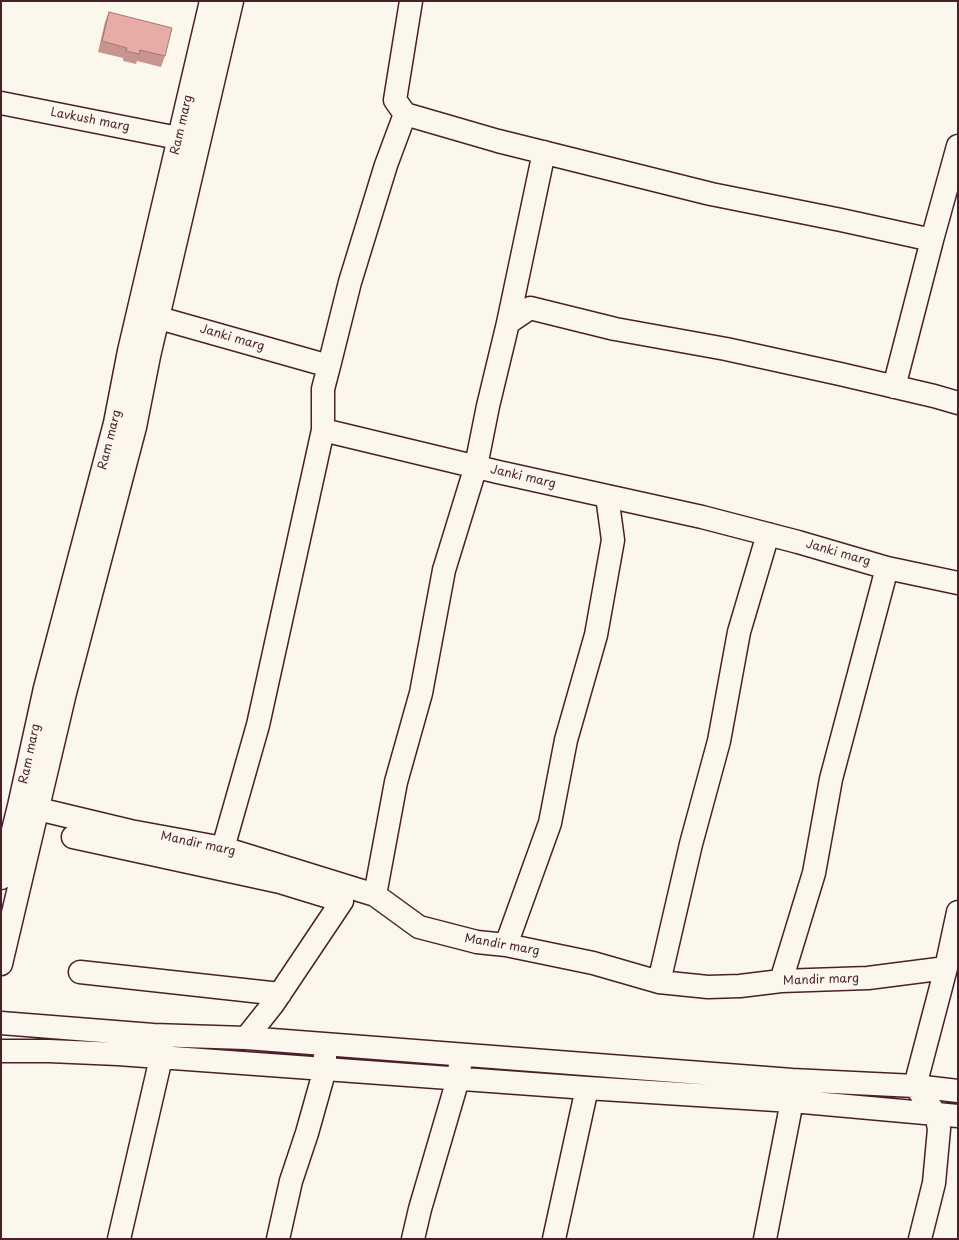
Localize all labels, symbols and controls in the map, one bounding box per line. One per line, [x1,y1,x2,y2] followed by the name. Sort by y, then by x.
[168,94,196,156] street label: Ram marg
[49,105,131,135] street label: Lavkush marg
[198,322,266,354] street label: Janki marg
[96,409,124,471] street label: Ram marg
[489,463,557,491] street label: Janki marg
[804,537,872,569] street label: Janki marg
[17,723,43,785] street label: Ram marg
[159,829,237,859] street label: Mandir marg
[463,931,541,959] street label: Mandir marg
[783,971,859,989] street label: Mandir marg

